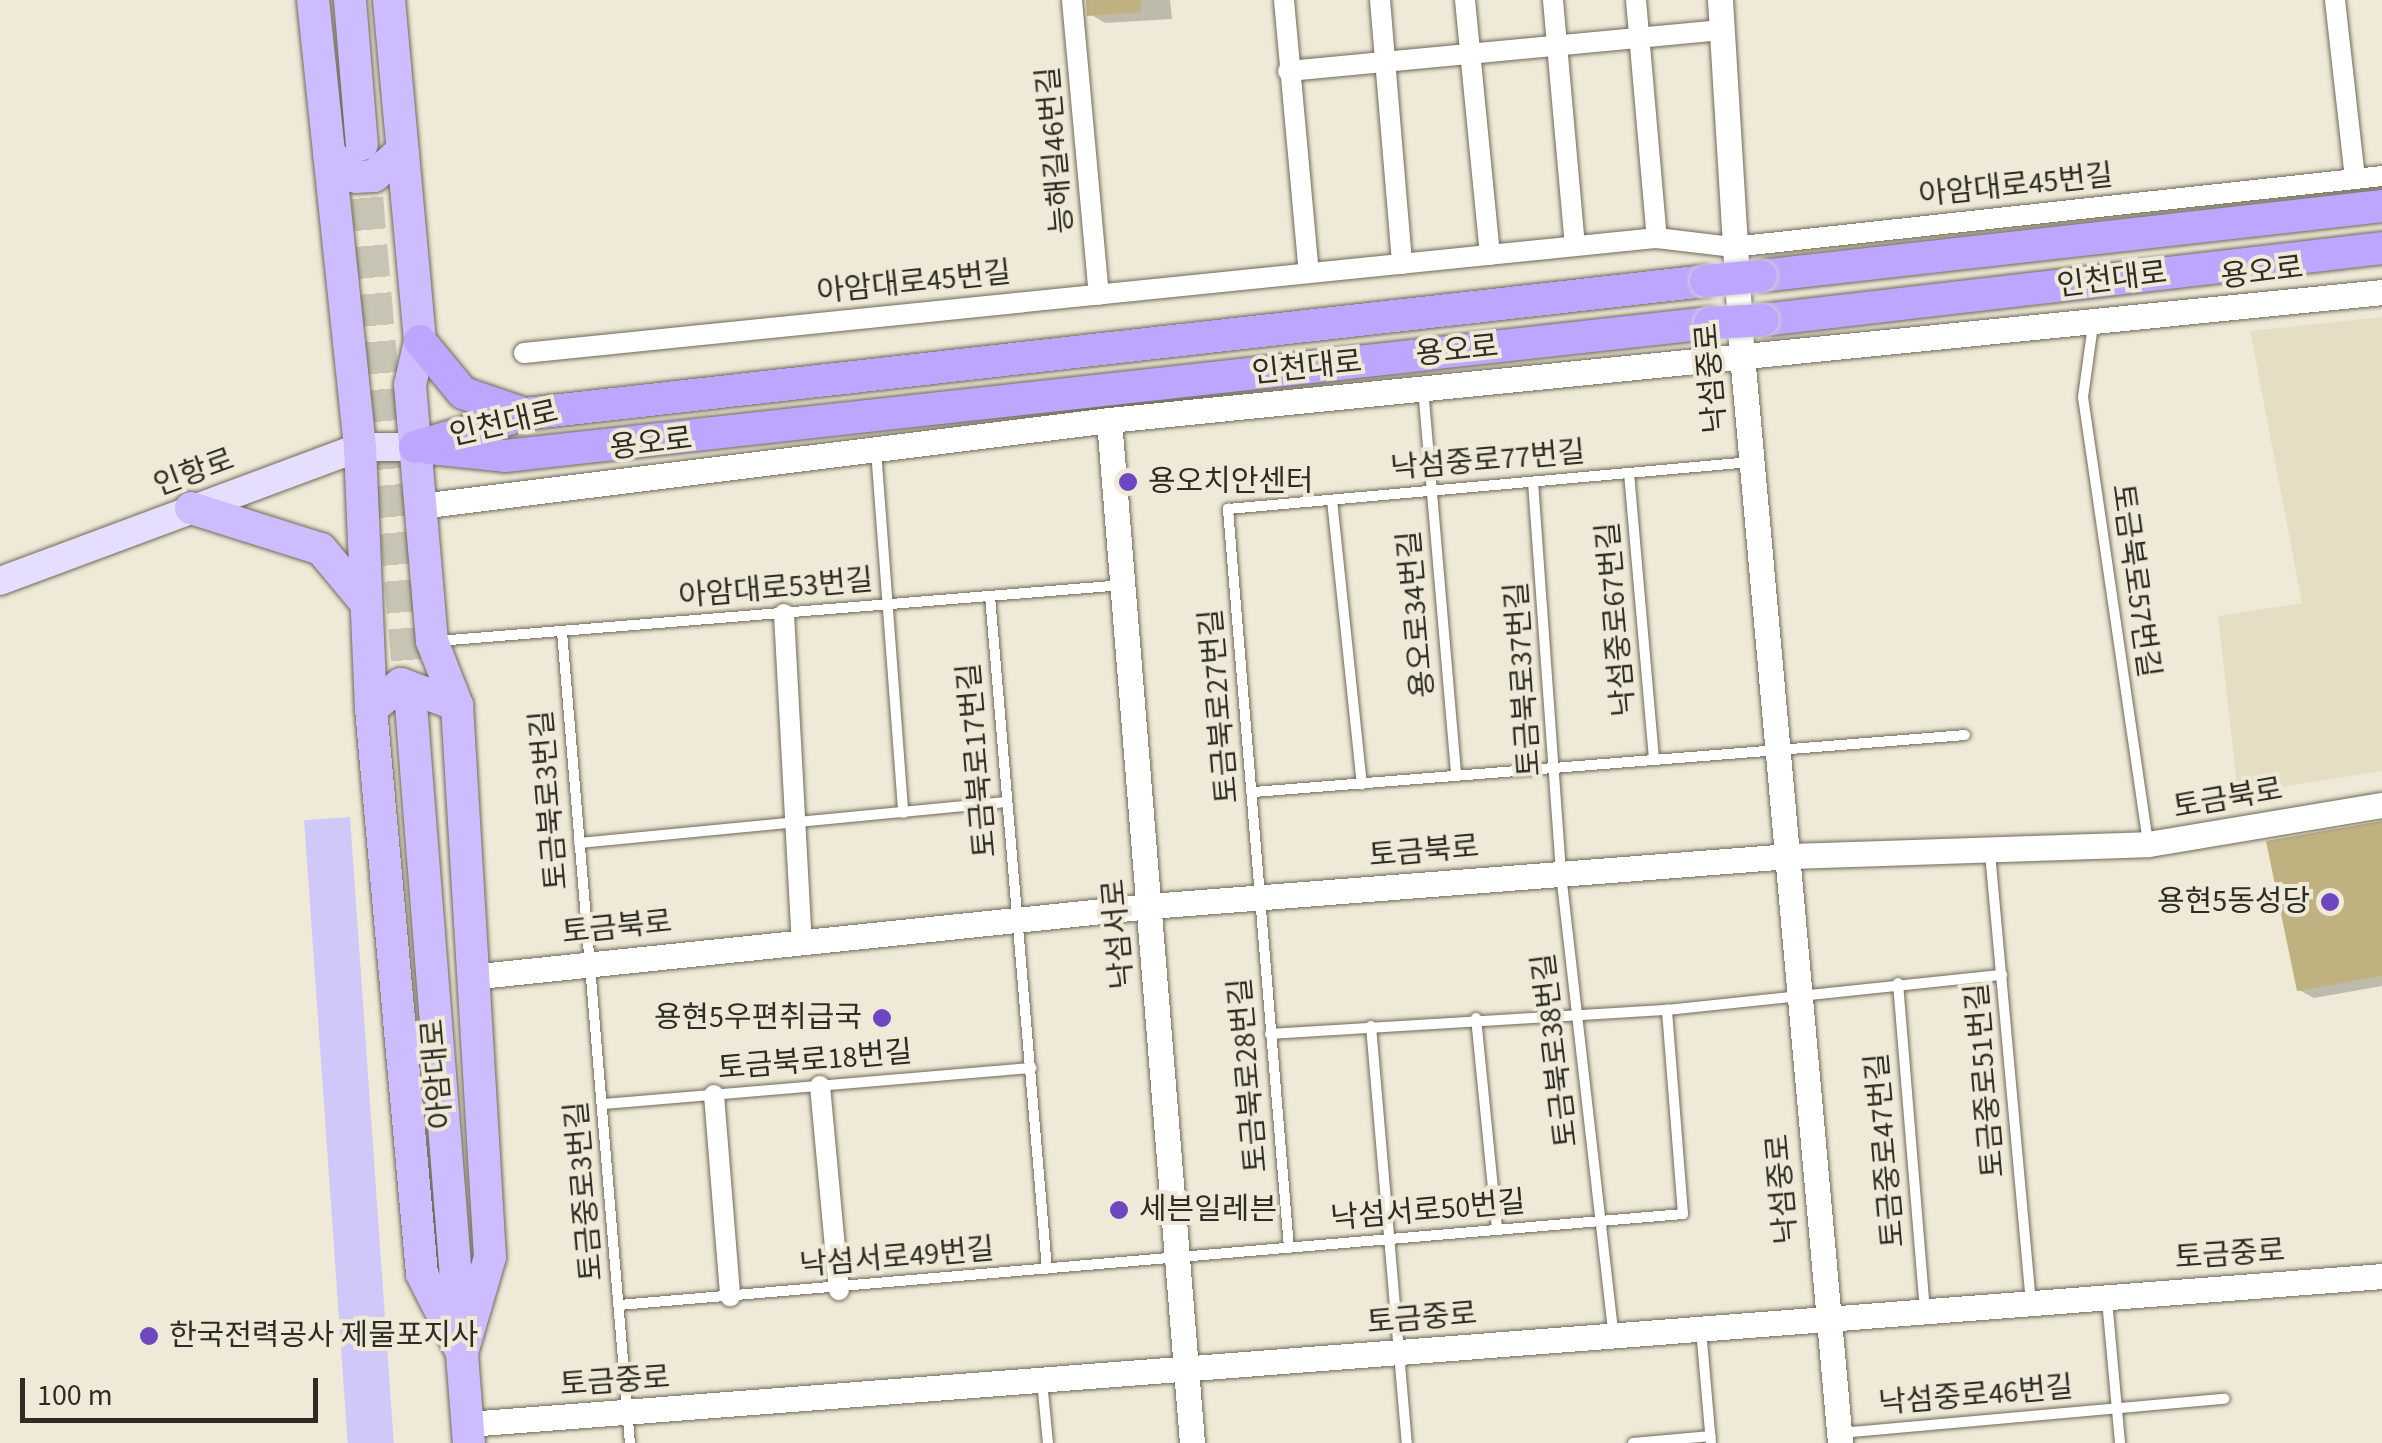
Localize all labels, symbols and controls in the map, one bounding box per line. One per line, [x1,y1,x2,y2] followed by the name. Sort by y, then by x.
[1031,65,1081,235] street label: 능해길46번길
[1917,158,2115,214] street label: 아암대로45번길
[2219,250,2305,296] street label: 용오로
[815,255,1013,311] street label: 아암대로45번길
[2055,255,2169,305] street label: 인천대로
[1689,321,1735,435] street label: 낙섬중로
[1414,329,1500,373] street label: 용오로
[1250,344,1364,392] street label: 인천대로
[446,394,562,454] street label: 인천대로
[608,421,694,467] street label: 용오로
[1389,435,1587,487] street label: 낙섬중로77번길
[149,442,239,504] street label: 인항로
[1148,464,1314,500] place label: 용오치안센터
[1117,471,1139,493] marker: 용오치안센터
[2104,482,2166,680] street label: 토금북로57번길
[1591,520,1643,718] street label: 낙섬중로67번길
[1392,529,1442,699] street label: 용오로34번길
[677,563,875,615] street label: 아암대로53번길
[1499,580,1549,778] street label: 토금북로37번길
[1194,607,1246,805] street label: 토금북로27번길
[952,661,1004,859] street label: 토금북로17번길
[524,709,576,891] street label: 토금북로3번길
[2171,772,2285,826] street label: 토금북로
[1367,829,1481,875] street label: 토금북로
[1096,877,1142,991] street label: 낙섬서로
[2157,884,2310,920] place label: 용현5동성당
[2319,891,2341,913] marker: 용현5동성당
[560,904,674,952] street label: 토금북로
[1526,951,1586,1149] street label: 토금북로38번길
[1223,976,1275,1174] street label: 토금북로28번길
[1960,981,2012,1179] street label: 토금중로51번길
[654,1000,862,1036] place label: 용현5우편취급국
[871,1007,893,1029] marker: 용현5우편취급국
[415,1017,461,1131] street label: 아암대로
[716,1035,914,1087] street label: 토금북로18번길
[1860,1051,1912,1249] street label: 토금중로47번길
[559,1100,611,1282] street label: 토금중로3번길
[1760,1132,1806,1246] street label: 낙섬중로
[1329,1185,1527,1237] street label: 낙섬서로50번길
[1139,1192,1277,1228] place label: 세븐일레븐
[1108,1199,1130,1221] marker: 세븐일레븐
[798,1232,996,1284] street label: 낙섬서로49번길
[2174,1233,2286,1277] street label: 토금중로
[1365,1296,1479,1342] street label: 토금중로
[169,1318,479,1354] place label: 한국전력공사 제물포지사
[138,1325,160,1347] marker: 한국전력공사 제물포지사
[25,1358,322,1420] scale bar
[559,1360,671,1404] street label: 토금중로
[1877,1370,2075,1422] street label: 낙섬중로46번길
[37,1374,113,1417] text: 100 m

